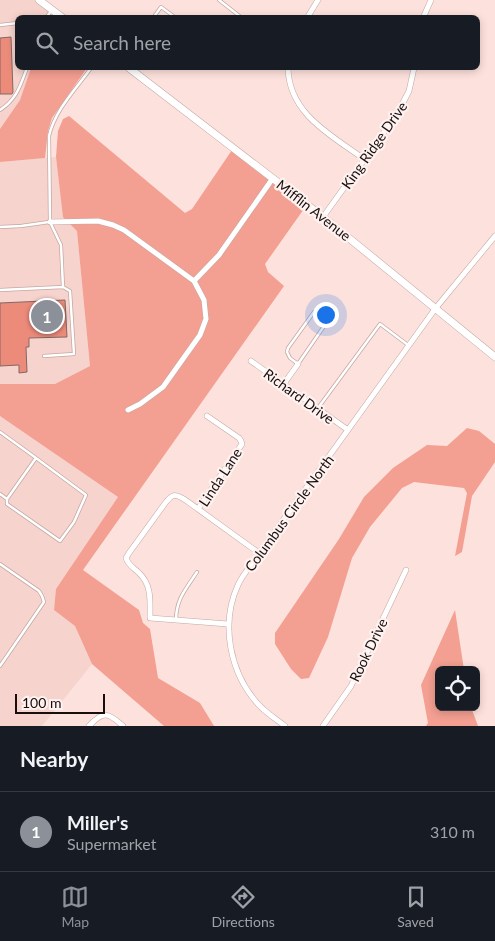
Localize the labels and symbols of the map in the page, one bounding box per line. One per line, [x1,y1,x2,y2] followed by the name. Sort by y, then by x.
[338,98,410,192] street label: King Ridge Drive
[273,176,355,244] street label: Mifflin Avenue
[31,297,63,335] pin: 1
[313,302,339,328] your location
[260,365,338,427] street label: Richard Drive
[195,445,245,509] street label: Linda Lane
[241,451,337,575] street label: Columbus Circle North
[345,616,391,684] street label: Rook Drive
[15,691,105,714] scale bar

